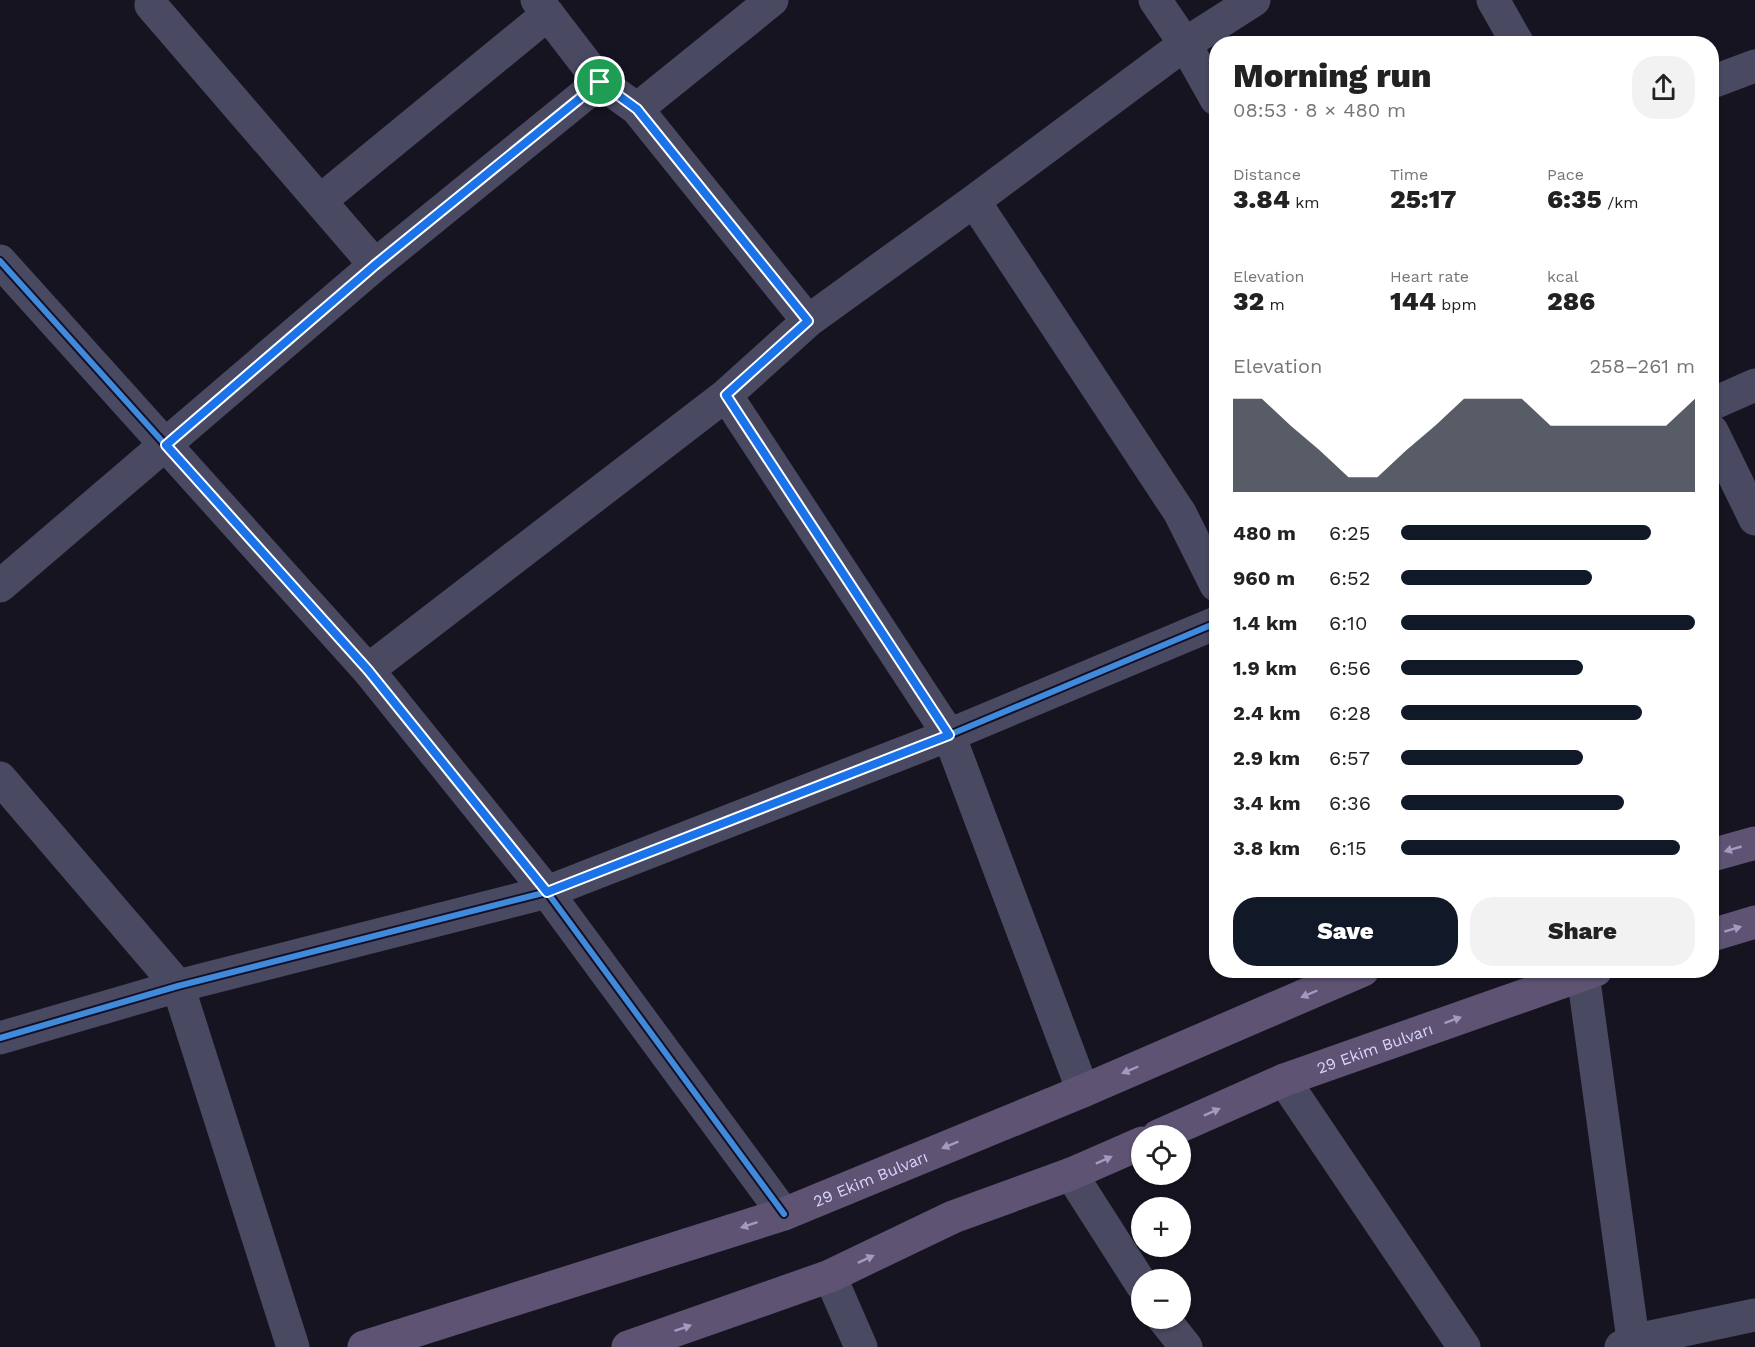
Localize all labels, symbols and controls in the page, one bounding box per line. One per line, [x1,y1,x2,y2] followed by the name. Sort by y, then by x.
[574,56,625,107] pin
[1233,56,1432,95] text: Morning run
[1632,56,1695,119] button: share
[583,65,616,98] icon: arrive
[1233,98,1406,122] text: 08:53 · 8 × 480 m
[1233,165,1301,184] text: Distance
[1390,165,1428,184] text: Time
[1547,165,1584,184] text: Pace
[1233,184,1290,214] text: 3.84
[1390,184,1457,214] text: 25:17
[1547,184,1602,214] text: 6:35
[1290,193,1320,212] text: km
[1602,193,1638,212] text: /km
[1233,267,1304,286] text: Elevation
[1390,267,1469,286] text: Heart rate
[1547,267,1579,286] text: kcal
[1233,286,1264,316] text: 32
[1390,286,1436,316] text: 144
[1547,286,1595,316] text: 286
[1264,295,1285,314] text: m
[1436,295,1477,314] text: bpm
[1233,354,1322,378] text: Elevation
[1589,354,1695,378] text: 258–261 m
[1233,521,1296,545] text: 480 m
[1329,521,1370,545] text: 6:25
[1233,566,1295,590] text: 960 m
[1329,566,1370,590] text: 6:52
[1233,611,1297,635] text: 1.4 km
[1329,611,1367,635] text: 6:10
[1233,656,1297,680] text: 1.9 km
[1329,656,1371,680] text: 6:56
[1233,701,1301,725] text: 2.4 km
[1329,701,1371,725] text: 6:28
[1233,746,1300,770] text: 2.9 km
[1329,746,1370,770] text: 6:57
[1233,791,1300,815] text: 3.4 km
[1329,791,1371,815] text: 6:36
[1233,836,1300,860] text: 3.8 km
[1329,836,1367,860] text: 6:15
[1724,845,1742,854] one-way arrow
[1233,897,1458,966] button: Save
[1470,897,1695,966] button: Share
[1724,924,1742,933] one-way arrow
[1301,989,1318,998] one-way arrow
[1444,1015,1462,1025] one-way arrow
[1314,1019,1435,1077] street label: 29 Ekim Bulvarı
[1121,1066,1139,1076] one-way arrow
[1203,1107,1221,1117] one-way arrow
[1131,1125,1191,1329] map controls
[1131,1125,1191,1185] button: locate
[941,1141,959,1150] one-way arrow
[810,1146,930,1210] street label: 29 Ekim Bulvarı
[1095,1155,1112,1164] one-way arrow
[1131,1197,1191,1257] button: +
[740,1220,758,1230] one-way arrow
[857,1255,874,1264] one-way arrow
[1131,1269,1191,1329] button: −
[675,1322,693,1332] one-way arrow

